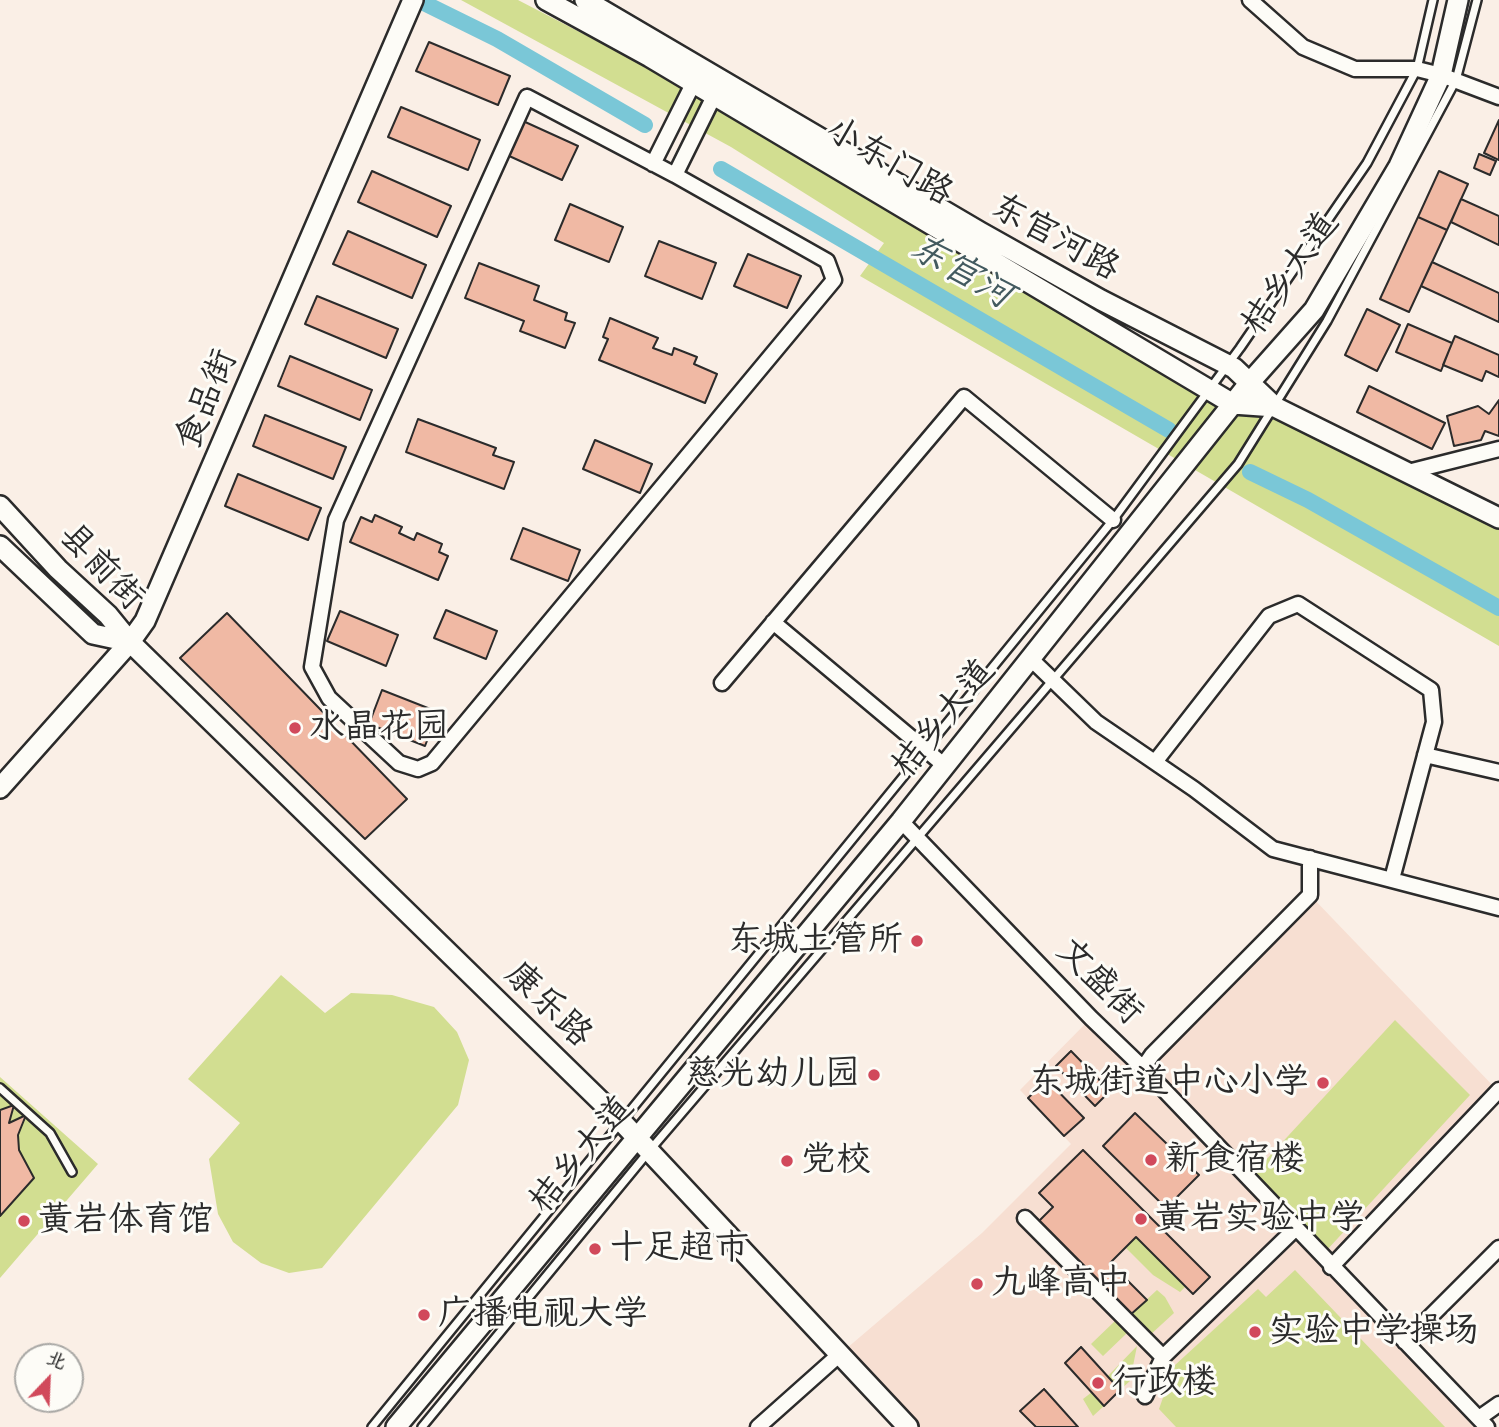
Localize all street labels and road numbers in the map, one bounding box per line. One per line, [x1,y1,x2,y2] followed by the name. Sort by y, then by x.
[818,109,960,215] street label: 小东门路
[984,186,1126,290] street label: 东官河路
[1234,205,1348,343] street label: 桔乡大道
[167,343,247,457] street label: 食品街
[49,515,153,619] street label: 县前街
[884,651,1004,787] street label: 桔乡大道
[1047,930,1151,1034] street label: 文盛街
[496,953,600,1057] street label: 康乐路
[521,1088,643,1222] street label: 桔乡大道

